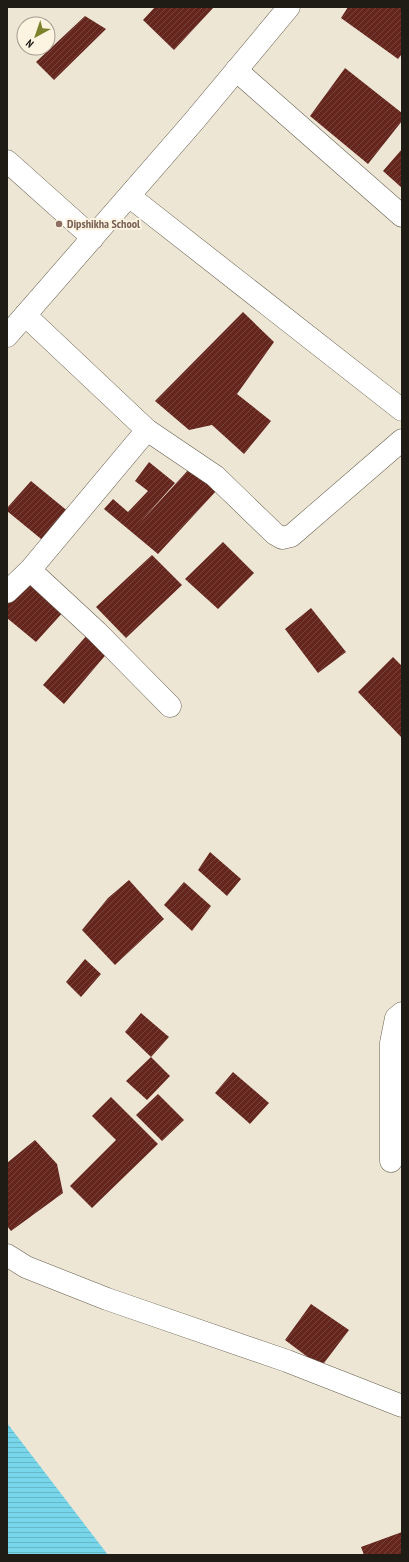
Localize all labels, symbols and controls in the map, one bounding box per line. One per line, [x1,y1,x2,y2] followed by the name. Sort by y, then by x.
[16,16,56,56] north arrow
[23,36,36,51] text: N
[67,216,140,231] place label: Dipshikha School
[54,219,64,229] marker: Dipshikha School

